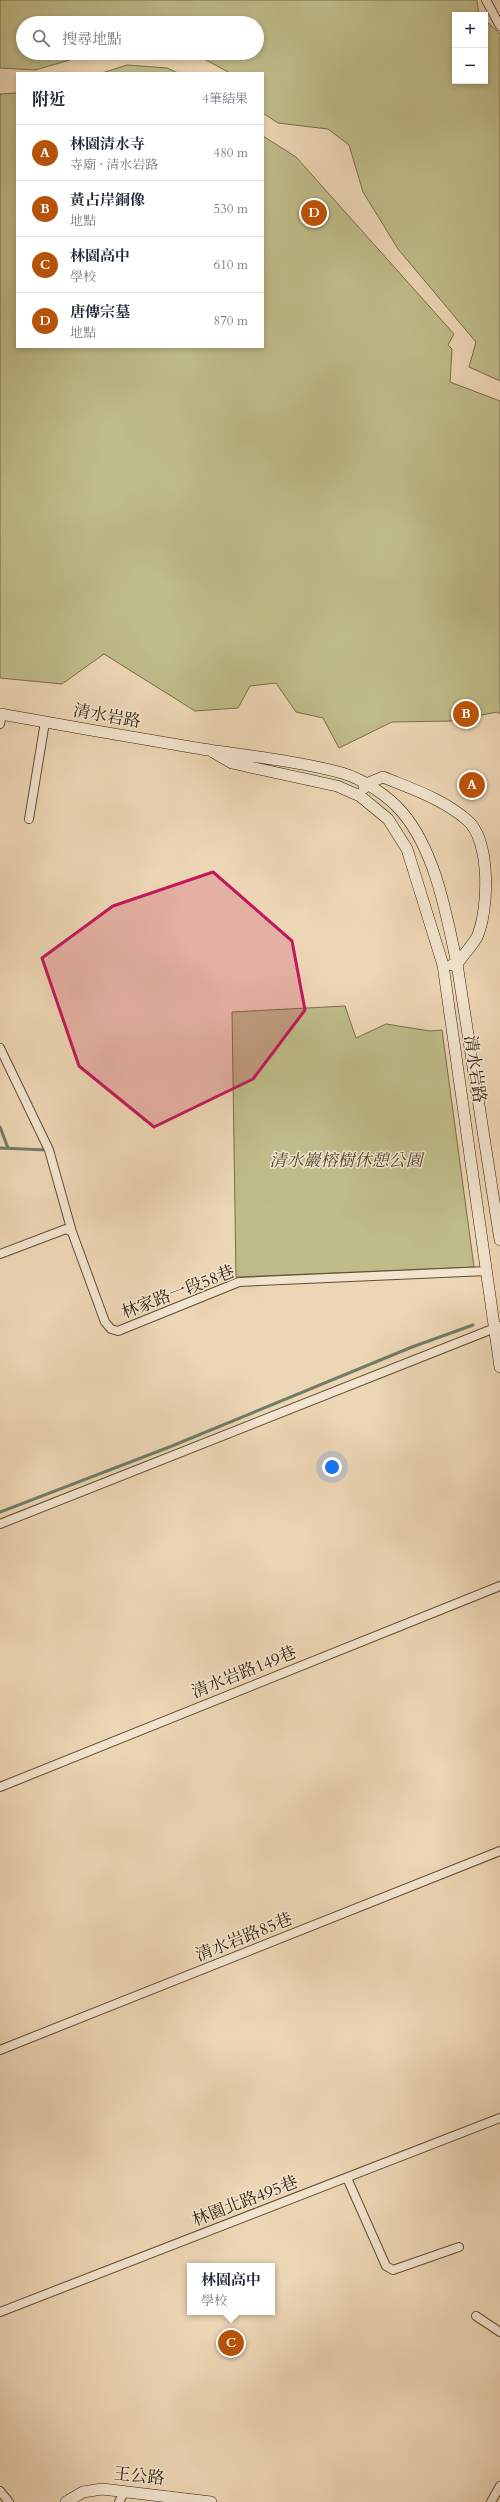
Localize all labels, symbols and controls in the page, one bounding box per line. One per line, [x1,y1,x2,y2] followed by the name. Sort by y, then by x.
[452,12,488,84] map controls
[452,12,488,48] button: +
[16,16,264,60] search box
[30,27,52,49] icon: search
[62,29,122,49] text: 搜尋地點
[452,48,488,84] button: −
[32,88,66,111] text: 附近
[202,90,248,108] text: 4筆結果
[70,134,145,154] text: 林園清水寺
[40,144,50,162] text: A
[214,144,248,162] text: 480 m
[70,156,158,174] text: 寺廟 · 清水岩路
[70,190,145,210] text: 黃占岸銅像
[301,198,327,228] pin: D
[40,200,50,218] text: B
[214,200,248,218] text: 530 m
[70,212,96,230] text: 地點
[70,246,130,266] text: 林園高中
[40,256,50,274] text: C
[214,256,248,274] text: 610 m
[70,268,96,286] text: 學校
[70,302,130,322] text: 唐傳宗墓
[39,312,51,330] text: D
[214,312,248,330] text: 870 m
[70,324,96,342] text: 地點
[72,699,142,733] street label: 清水岩路
[453,699,479,729] pin: B
[459,770,485,800] pin: A
[459,1034,491,1104] street label: 清水岩路
[270,1149,425,1172] park label: 清水巖榕樹休憩公園
[118,1260,238,1324] street label: 林家路一段58巷
[322,1457,342,1477] your location
[188,1641,300,1703] street label: 清水岩路149巷
[192,1907,296,1967] street label: 清水岩路85巷
[189,2170,301,2232] street label: 林園北路495巷
[187,2263,275,2315] popup
[201,2270,261,2290] text: 林園高中
[201,2292,227,2310] text: 學校
[218,2328,244,2358] pin: C
[112,2462,166,2490] street label: 王公路

